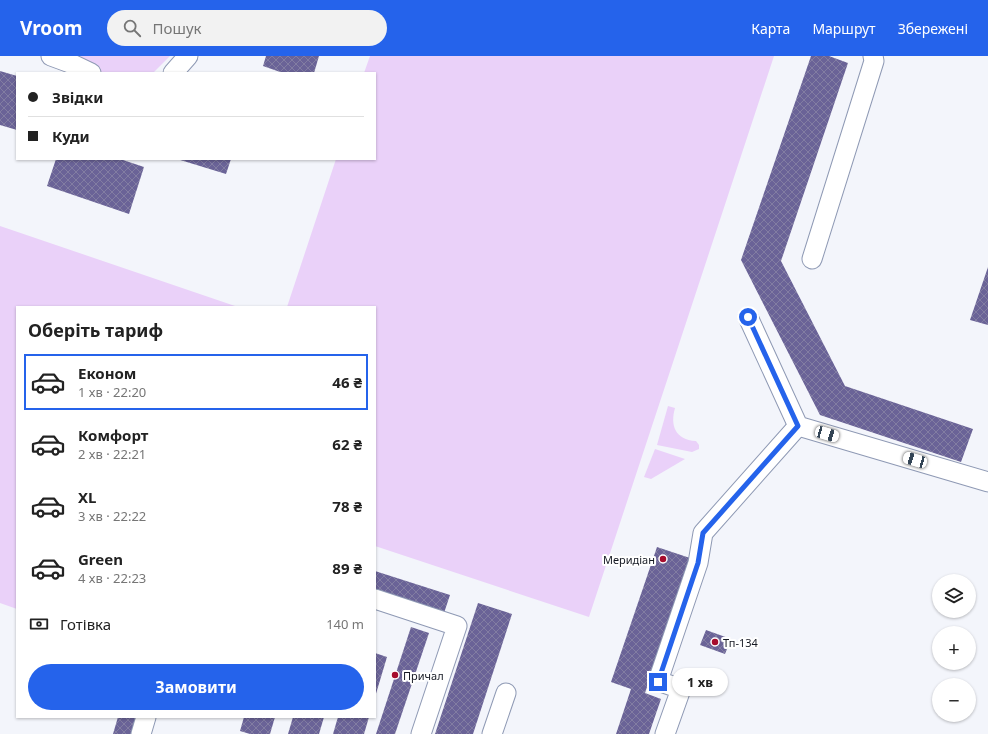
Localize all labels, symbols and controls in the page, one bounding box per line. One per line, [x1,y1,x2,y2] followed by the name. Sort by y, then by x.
[107,10,387,46] search box
[20,15,83,41] text: Vroom
[121,17,143,39] icon: search
[153,18,201,38] text: Пошук
[751,19,790,38] text: Карта
[812,19,876,38] text: Маршрут
[898,19,968,38] text: Збережені
[52,87,103,107] text: Звідки
[52,126,90,146] text: Куди
[739,308,757,326] route start
[28,318,163,342] text: Оберіть тариф
[78,363,136,383] text: Економ
[30,364,66,400] icon: car
[332,372,362,392] text: 46 ₴
[78,383,146,401] text: 1 хв · 22:20
[78,425,148,445] text: Комфорт
[814,425,840,443] car
[30,426,66,462] icon: car
[332,434,362,454] text: 62 ₴
[78,445,146,463] text: 2 хв · 22:21
[902,451,928,469] car
[78,487,96,507] text: XL
[30,488,66,524] icon: car
[332,496,362,516] text: 78 ₴
[78,507,146,525] text: 3 хв · 22:22
[78,549,123,569] text: Green
[30,550,66,586] icon: car
[603,552,655,567] place label: Меридіан
[658,554,668,564] marker: Меридіан
[332,558,362,578] text: 89 ₴
[78,569,146,587] text: 4 хв · 22:23
[932,574,976,722] map controls
[932,574,976,618] button: layers
[28,613,50,635] icon: cash
[60,614,111,634] text: Готівка
[326,615,364,633] text: 140 m
[932,626,976,670] button: +
[723,635,759,650] place label: Тп-134
[710,637,720,647] marker: Тп-134
[28,664,364,710] button: Замовити
[403,668,444,683] place label: Причал
[672,668,728,696] callout: 1 хв
[390,670,400,680] marker: Причал
[649,673,667,691] route end
[687,673,713,691] text: 1 хв
[932,678,976,722] button: −

